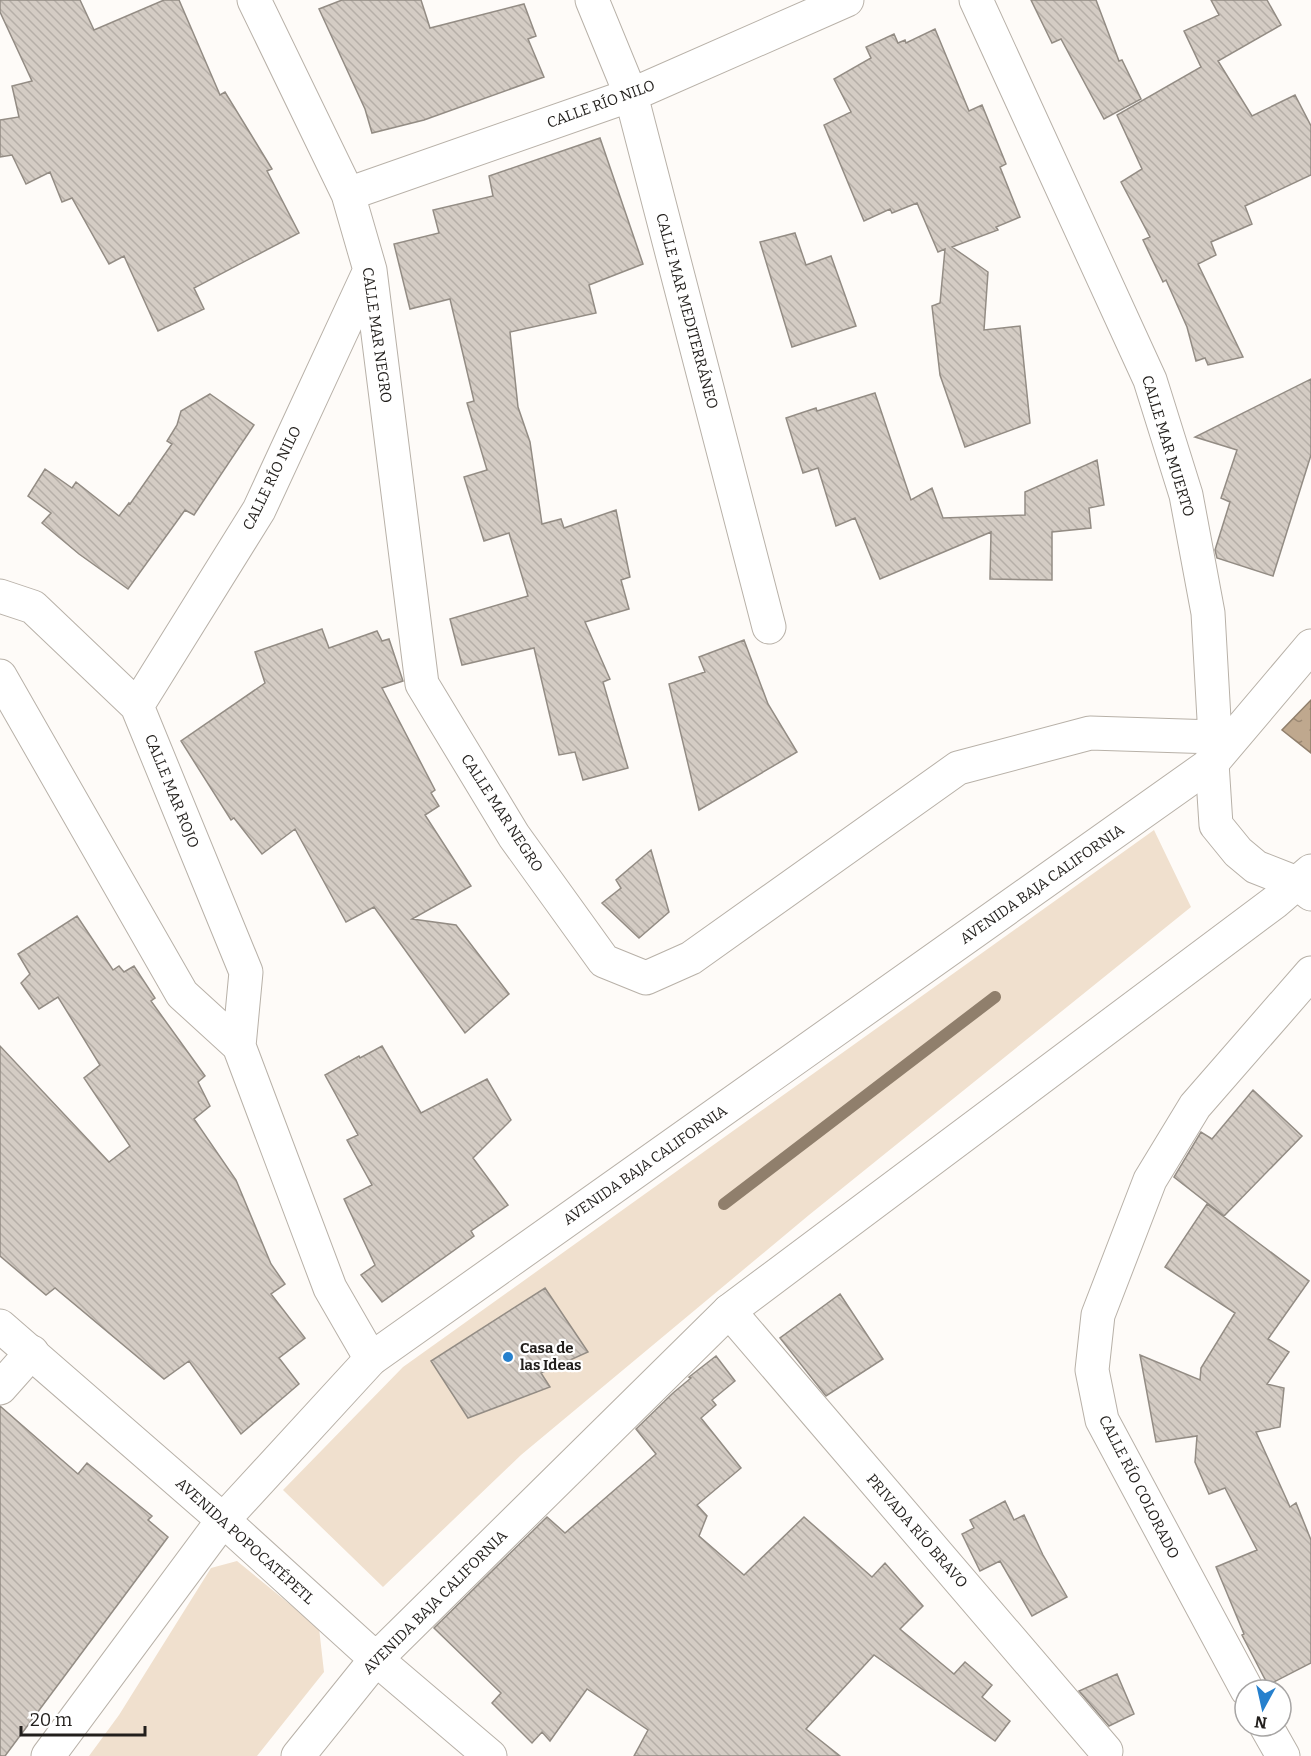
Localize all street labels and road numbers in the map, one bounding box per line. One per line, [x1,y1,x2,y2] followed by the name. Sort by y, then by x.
[545,76,657,132] street label: CALLE RÍO NILO
[652,211,722,411] street label: CALLE MAR MEDITERRÁNEO
[359,266,395,404] street label: CALLE MAR NEGRO
[1138,373,1198,519] street label: CALLE MAR MUERTO
[239,423,305,533] street label: CALLE RÍO NILO
[141,731,203,851] street label: CALLE MAR ROJO
[457,751,547,875] street label: CALLE MAR NEGRO
[956,820,1128,948] street label: AVENIDA BAJA CALIFORNIA
[559,1101,731,1229] street label: AVENIDA BAJA CALIFORNIA
[1095,1412,1183,1562] street label: CALLE RÍO COLORADO
[863,1470,971,1592] street label: PRIVADA RÍO BRAVO
[172,1474,318,1608] street label: AVENIDA POPOCATÉPETL
[359,1526,511,1678] street label: AVENIDA BAJA CALIFORNIA

